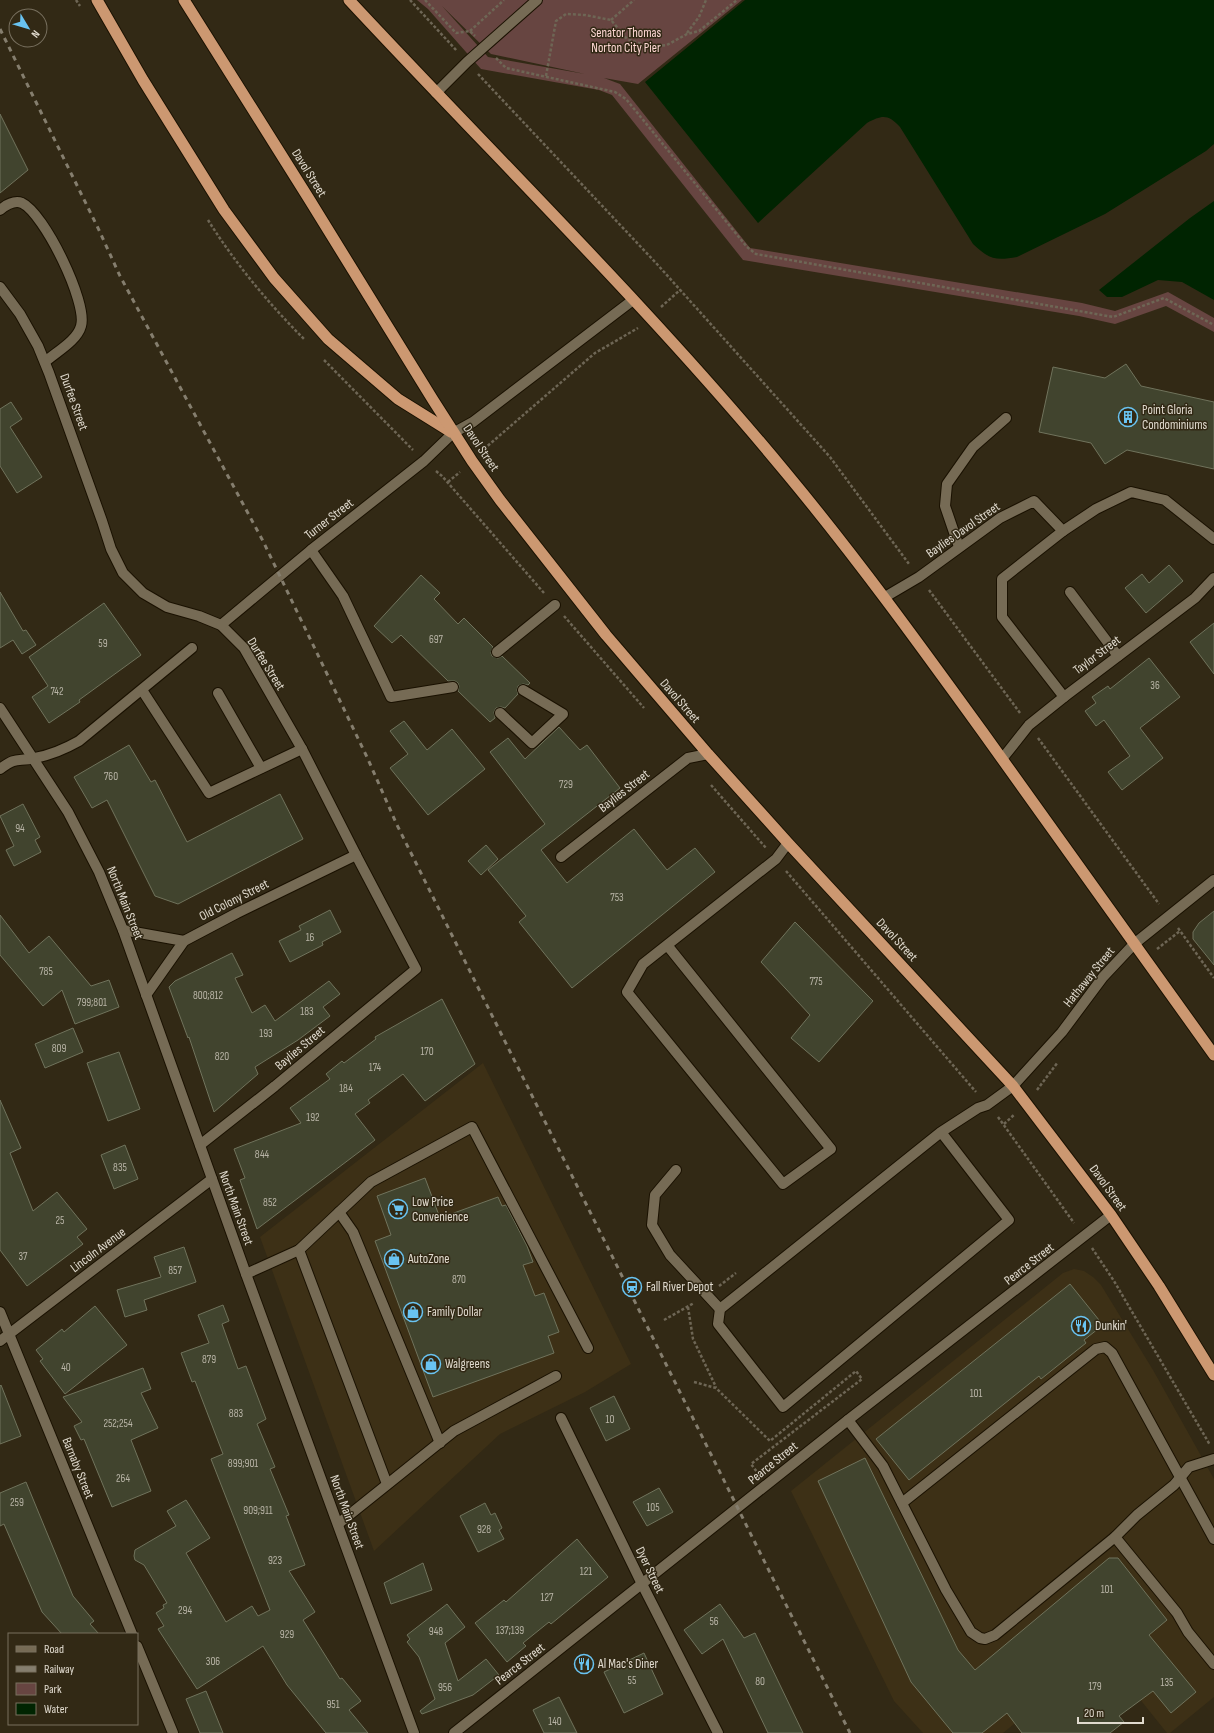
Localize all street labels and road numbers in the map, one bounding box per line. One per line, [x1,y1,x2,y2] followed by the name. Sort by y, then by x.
[288,146,330,200] street label: Davol Street
[56,371,92,433] street label: Durfee Street
[459,421,503,475] street label: Davol Street
[301,495,357,543] street label: Turner Street
[923,499,1003,561] street label: Baylies Davol Street
[1070,632,1124,678] street label: Taylor Street
[244,635,288,693] street label: Durfee Street
[656,676,704,726] street label: Davol Street
[595,766,653,816] street label: Baylies Street
[103,864,147,942] street label: North Main Street
[197,876,271,924] street label: Old Colony Street
[873,915,921,965] street label: Davol Street
[1060,944,1118,1010] street label: Hathaway Street
[272,1022,328,1073] street label: Baylies Street
[1086,1162,1130,1214] street label: Davol Street
[215,1169,257,1247] street label: North Main Street
[67,1224,129,1276] street label: Lincoln Avenue
[1001,1239,1057,1289] street label: Pearce Street
[58,1435,98,1501] street label: Barnaby Street
[745,1438,801,1488] street label: Pearce Street
[326,1473,368,1551] street label: North Main Street
[632,1544,668,1596] street label: Dyer Street
[492,1639,548,1689] street label: Pearce Street

